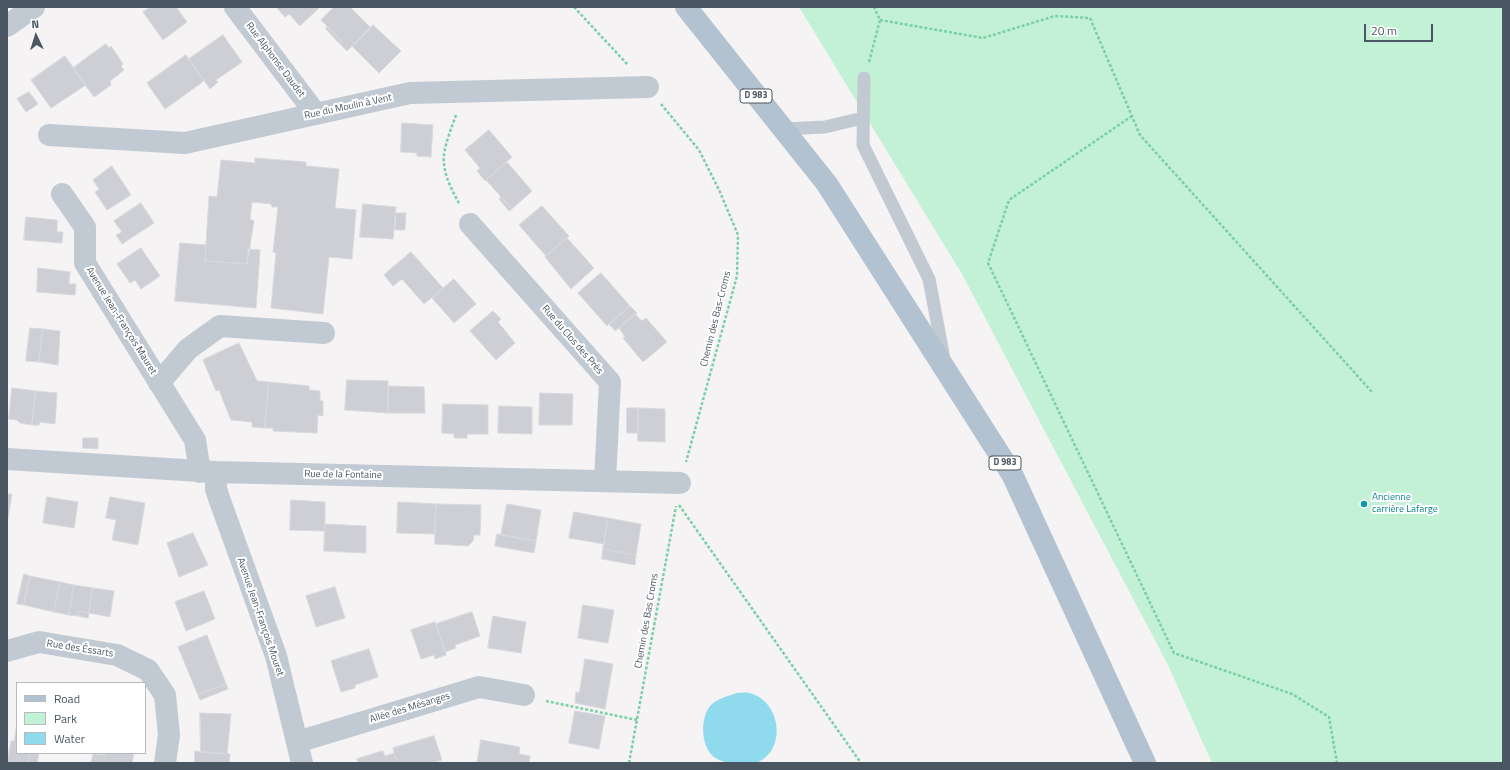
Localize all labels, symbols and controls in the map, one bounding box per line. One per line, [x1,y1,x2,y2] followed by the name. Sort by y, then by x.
[16,16,56,56] north arrow
[31,16,40,32] text: N
[1366,16,1435,42] scale bar
[243,20,307,100] street label: Rue Alphonse Daudet
[1371,21,1397,40] text: 20 m
[740,89,772,103] road number: D 983
[303,92,393,122] street label: Rue du Moulin à Vent
[83,265,159,377] street label: Avenue Jean-François Mauret
[698,270,734,368] street label: Chemin des Bas-Croms
[539,303,605,377] street label: Rue du Clos des Prés
[989,456,1021,470] road number: D 983
[304,468,382,482] street label: Rue de la Fontaine
[1372,492,1438,516] place label: Ancienne carrière Lafarge
[1359,499,1369,509] marker: Ancienne carrière Lafarge
[234,556,286,678] street label: Avenue Jean-François Mouret
[633,573,661,669] street label: Chemin des Bas Croms
[46,638,114,660] street label: Rue des Éssarts
[16,682,146,754] legend
[54,689,80,708] text: Road
[368,690,452,726] street label: Allée des Mésanges
[54,709,77,728] text: Park
[54,729,85,748] text: Water

